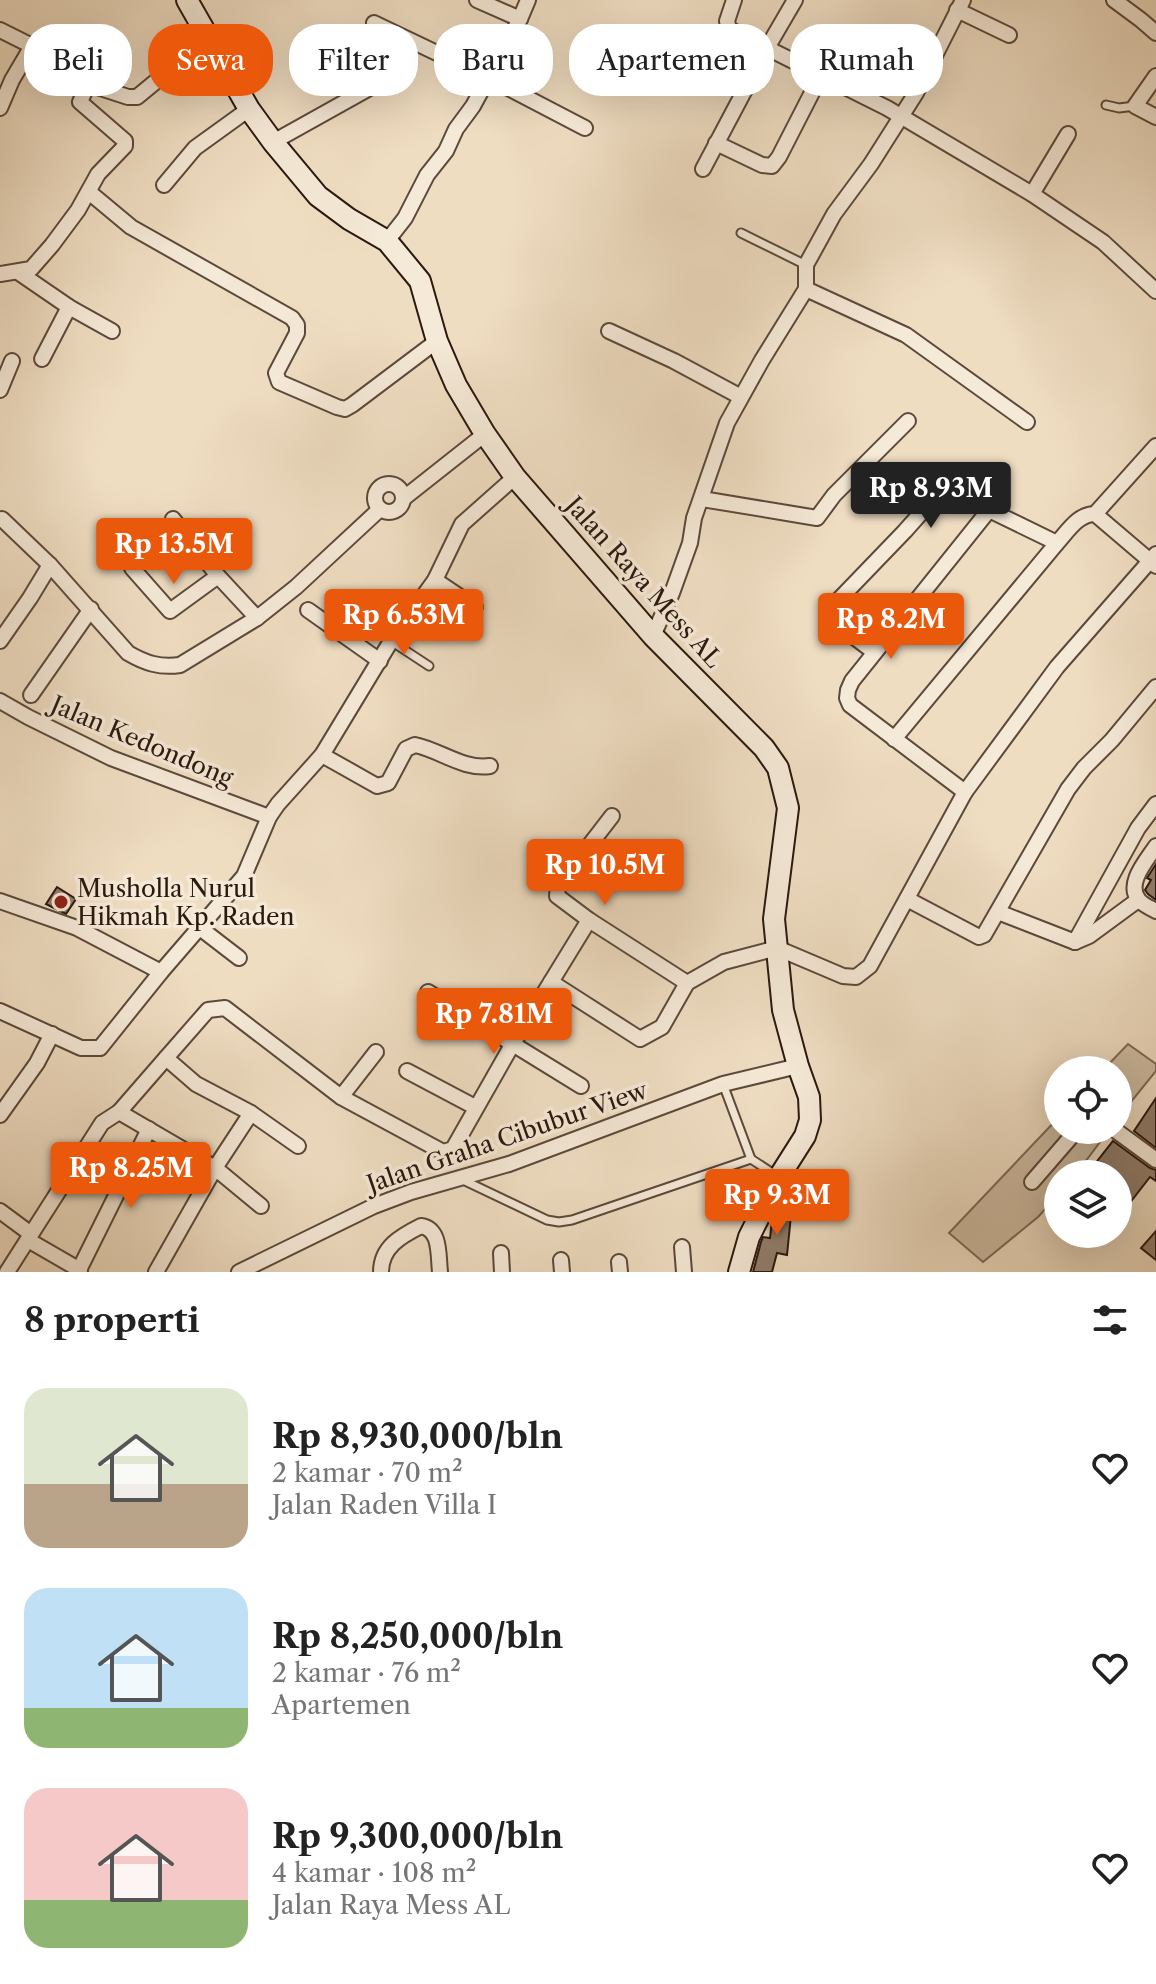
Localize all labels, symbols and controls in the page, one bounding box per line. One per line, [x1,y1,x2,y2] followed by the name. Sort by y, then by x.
[24,24,132,96] chip: Beli
[148,24,273,96] chip: Sewa
[289,24,418,96] chip: Filter
[434,24,553,96] chip: Baru
[569,24,774,96] chip: Apartemen
[790,24,943,96] chip: Rumah
[848,462,1014,530] pin: Rp 8.93M
[869,472,993,504] text: Rp 8.93M
[557,488,729,674] street label: Jalan Raya Mess AL
[91,518,257,586] pin: Rp 13.5M
[114,528,234,560] text: Rp 13.5M
[321,589,487,657] pin: Rp 6.53M
[817,593,965,661] pin: Rp 8.2M
[342,599,466,631] text: Rp 6.53M
[836,603,946,635] text: Rp 8.2M
[43,688,238,793] street label: Jalan Kedondong
[522,839,688,907] pin: Rp 10.5M
[545,849,665,881] text: Rp 10.5M
[77,874,295,931] place label: Musholla Nurul Hikmah Kp. Raden
[52,893,70,911] marker: Musholla Nurul Hikmah Kp. Raden
[411,988,577,1056] pin: Rp 7.81M
[435,998,553,1030] text: Rp 7.81M
[1044,1056,1132,1248] map controls
[1044,1056,1132,1144] button: locate
[359,1075,652,1200] street label: Jalan Graha Cibubur View
[48,1142,214,1210] pin: Rp 8.25M
[69,1152,193,1184] text: Rp 8.25M
[1044,1160,1132,1248] button: layers
[703,1169,851,1237] pin: Rp 9.3M
[723,1179,831,1211] text: Rp 9.3M
[1088,1298,1132,1342] icon: filters
[24,1299,200,1341] text: 8 properti
[272,1415,563,1457] text: Rp 8,930,000/bln
[88,1420,184,1516] icon: home
[1088,1446,1132,1490] icon: heart
[272,1457,463,1489] text: 2 kamar · 70 m²
[272,1489,497,1521] text: Jalan Raden Villa I
[272,1615,563,1657] text: Rp 8,250,000/bln
[88,1620,184,1716] icon: home
[1088,1646,1132,1690] icon: heart
[272,1657,461,1689] text: 2 kamar · 76 m²
[272,1689,411,1721] text: Apartemen
[272,1815,563,1857] text: Rp 9,300,000/bln
[88,1820,184,1916] icon: home
[1088,1846,1132,1890] icon: heart
[272,1857,476,1889] text: 4 kamar · 108 m²
[272,1889,510,1921] text: Jalan Raya Mess AL

